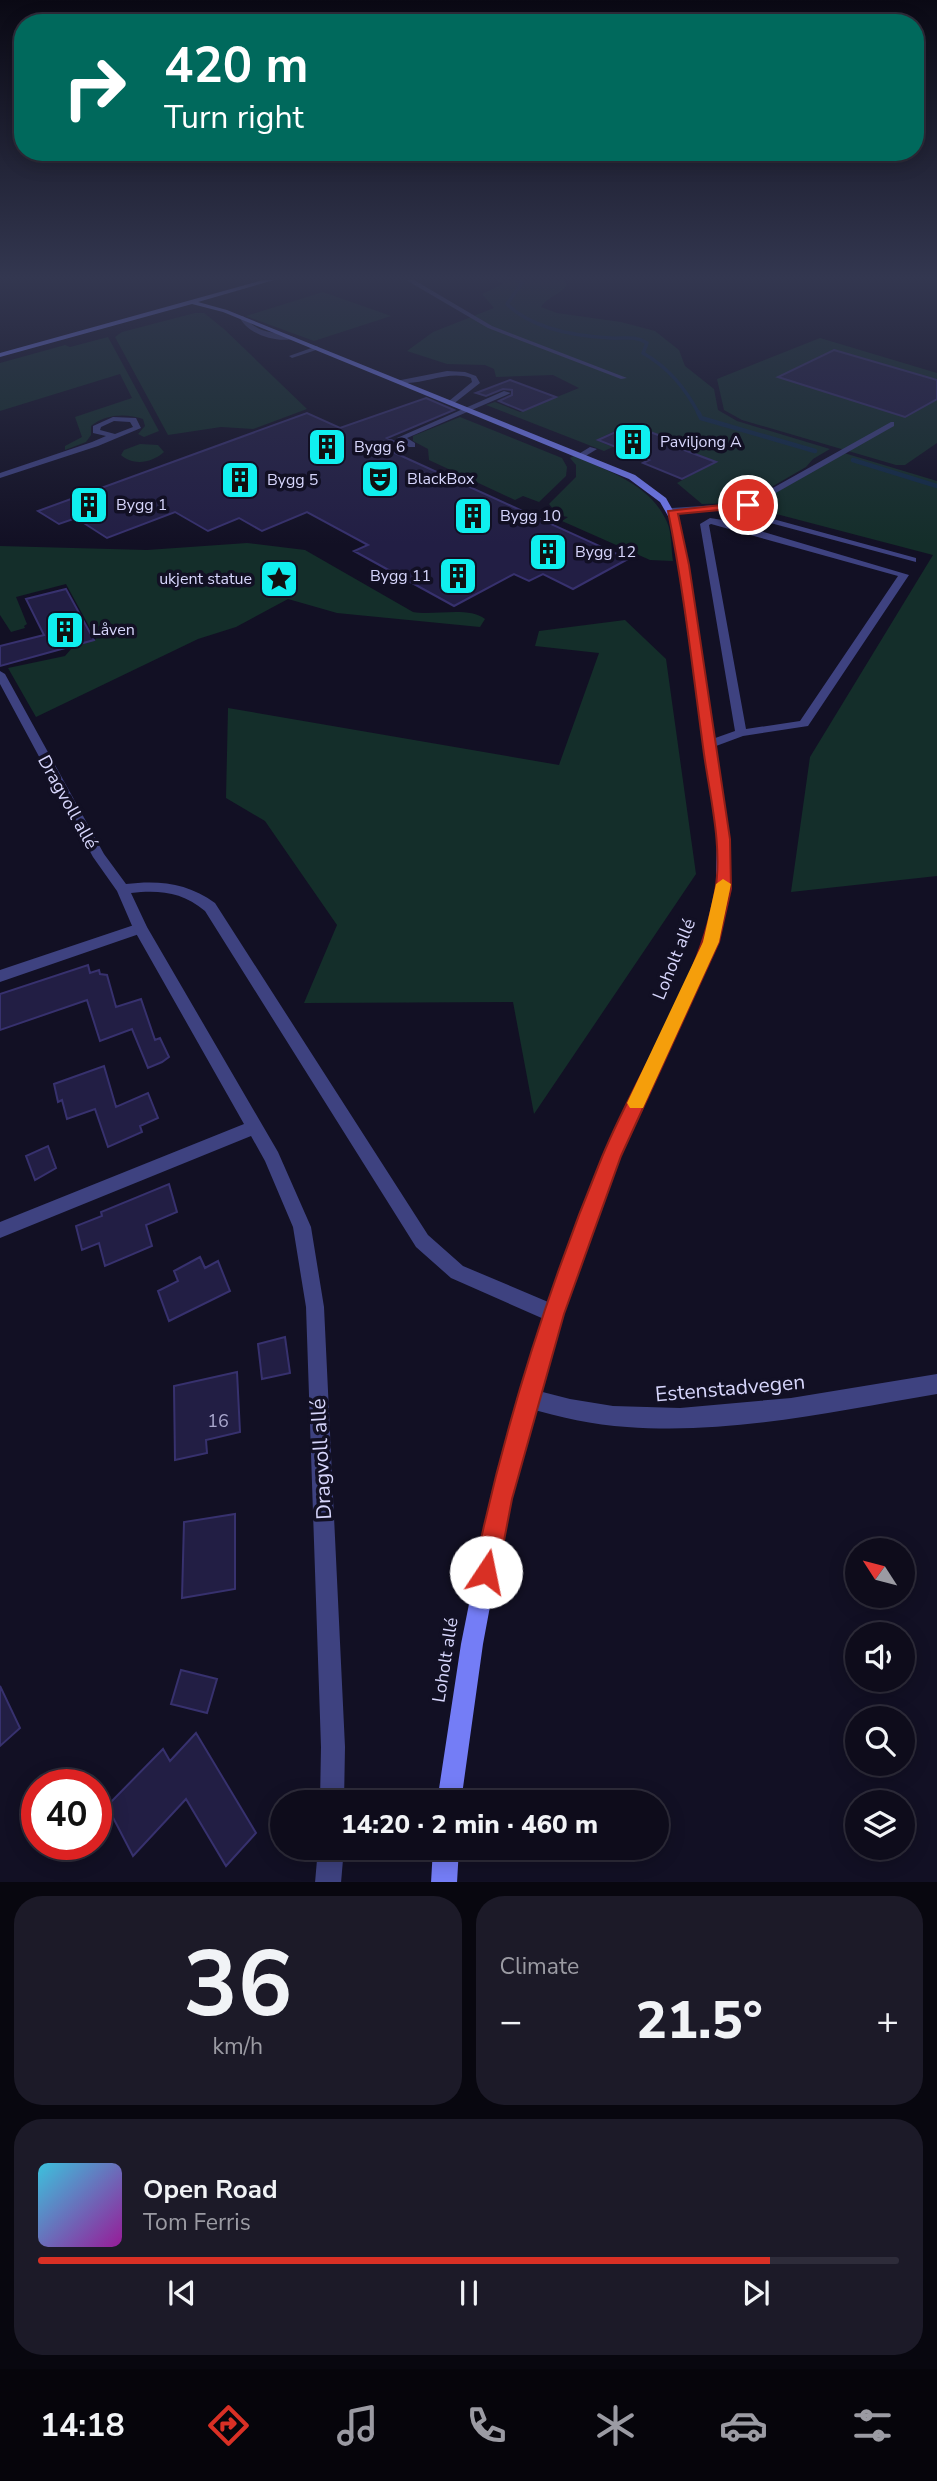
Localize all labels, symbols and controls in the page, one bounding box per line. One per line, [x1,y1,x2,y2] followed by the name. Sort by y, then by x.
[164,32,308,99] text: 420 m
[49,42,140,133] icon: right
[164,96,304,139] text: Turn right
[612,421,654,463] building icon: Paviljong A
[306,426,348,468] building icon: Bygg 6
[660,431,742,453] place label: Paviljong A
[354,436,405,458] place label: Bygg 6
[359,458,401,500] theatre icon: BlackBox
[219,459,261,501] building icon: Bygg 5
[407,468,475,490] place label: BlackBox
[267,469,318,491] place label: Bygg 5
[718,475,778,535] pin
[68,484,110,526] building icon: Bygg 1
[729,486,767,524] icon: arrive
[116,494,167,516] place label: Bygg 1
[452,495,494,537] building icon: Bygg 10
[500,505,561,527] place label: Bygg 10
[527,531,569,573] building icon: Bygg 12
[575,541,636,563] place label: Bygg 12
[437,555,479,597] building icon: Bygg 11
[258,558,300,600] place icon: ukjent statue
[370,565,431,587] place label: Bygg 11
[159,568,252,590] place label: ukjent statue
[44,609,86,651] building icon: Låven
[92,619,135,641] place label: Låven
[32,751,104,853] street label: Dragvoll allé
[647,915,701,1003] street label: Loholt allé
[654,1367,806,1409] street label: Estenstadvegen
[304,1398,338,1520] street label: Dragvoll allé
[207,1409,229,1433] house number: 16
[449,1535,523,1609] position arrow
[845,1538,915,1608] north arrow
[845,1538,915,1860] map controls
[426,1616,464,1704] street label: Loholt allé
[845,1622,915,1692] button: sound
[845,1706,915,1776] button: search
[21,1769,112,1860] speed limit sign: 40
[845,1790,915,1860] button: layers
[341,1807,598,1842] text: 14:20 · 2 min · 460 m
[183,1923,292,2047] text: 36
[500,1951,579,1982] text: Climate
[636,1985,763,2056] text: 21.5°
[500,1996,522,2047] text: −
[876,1996,899,2047] text: +
[212,2031,263,2062] text: km/h
[143,2172,278,2207] text: Open Road
[143,2207,251,2238] text: Tom Ferris
[163,2274,201,2312] icon: previous
[450,2274,488,2312] icon: pause
[737,2274,775,2312] icon: next
[204,2401,253,2450] icon: directions
[333,2401,382,2450] icon: music
[462,2401,511,2450] icon: phone
[591,2401,640,2450] icon: climate
[719,2401,768,2450] icon: car
[848,2401,897,2450] icon: filters
[40,2404,125,2447] text: 14:18

